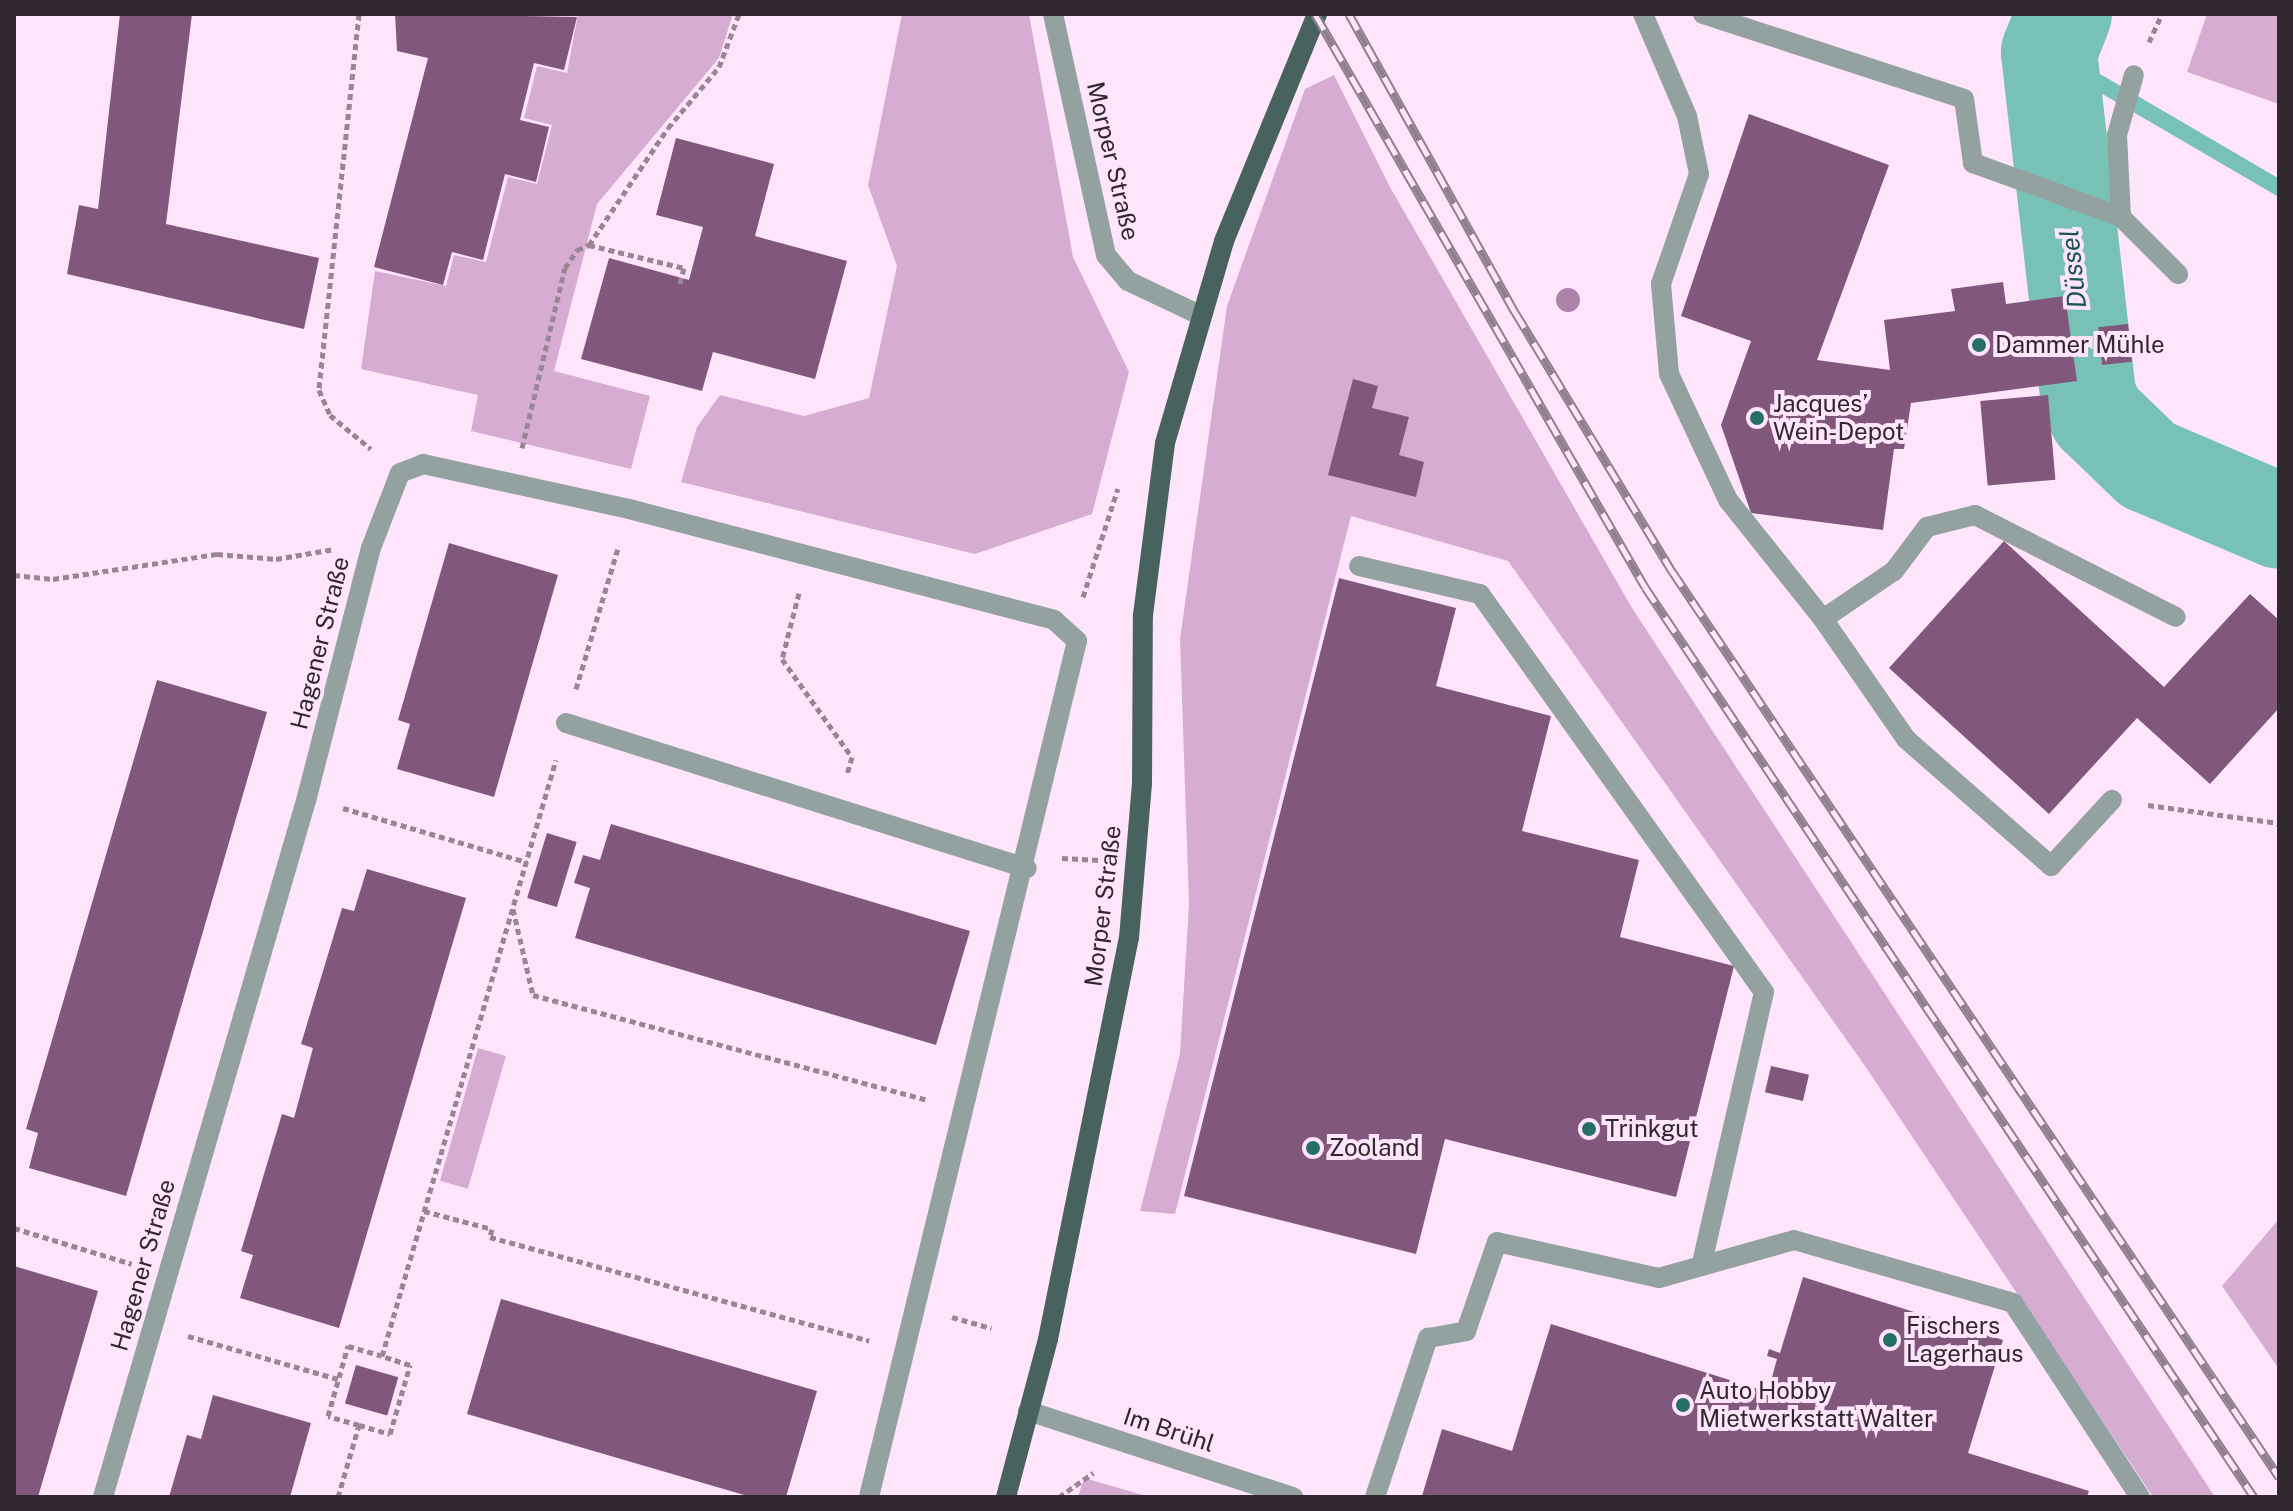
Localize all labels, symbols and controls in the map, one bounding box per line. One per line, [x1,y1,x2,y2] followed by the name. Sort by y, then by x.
[1081,79,1145,243] street label: Morper Straße
[2053,228,2093,310] water label: Düssel
[1995,331,2165,359] place label: Dammer Mühle
[1970,336,1988,354] marker: Dammer Mühle
[1773,390,1904,446] place label: Jacques’ Wein-Depot
[1748,409,1766,427] marker: Jacques’ Wein-Depot
[285,554,355,732] street label: Hagener Straße
[1079,824,1127,988] street label: Morper Straße
[1605,1115,1699,1143] place label: Trinkgut
[1580,1120,1598,1138] marker: Trinkgut
[1329,1134,1420,1162] place label: Zooland
[1304,1139,1322,1157] marker: Zooland
[105,1176,181,1354] street label: Hagener Straße
[1906,1312,2023,1368] place label: Fischers Lagerhaus
[1881,1331,1899,1349] marker: Fischers Lagerhaus
[1699,1377,1934,1433] place label: Auto Hobby Mietwerkstatt Walter
[1674,1396,1692,1414] marker: Auto Hobby Mietwerkstatt Walter
[1120,1402,1218,1458] street label: Im Brühl

